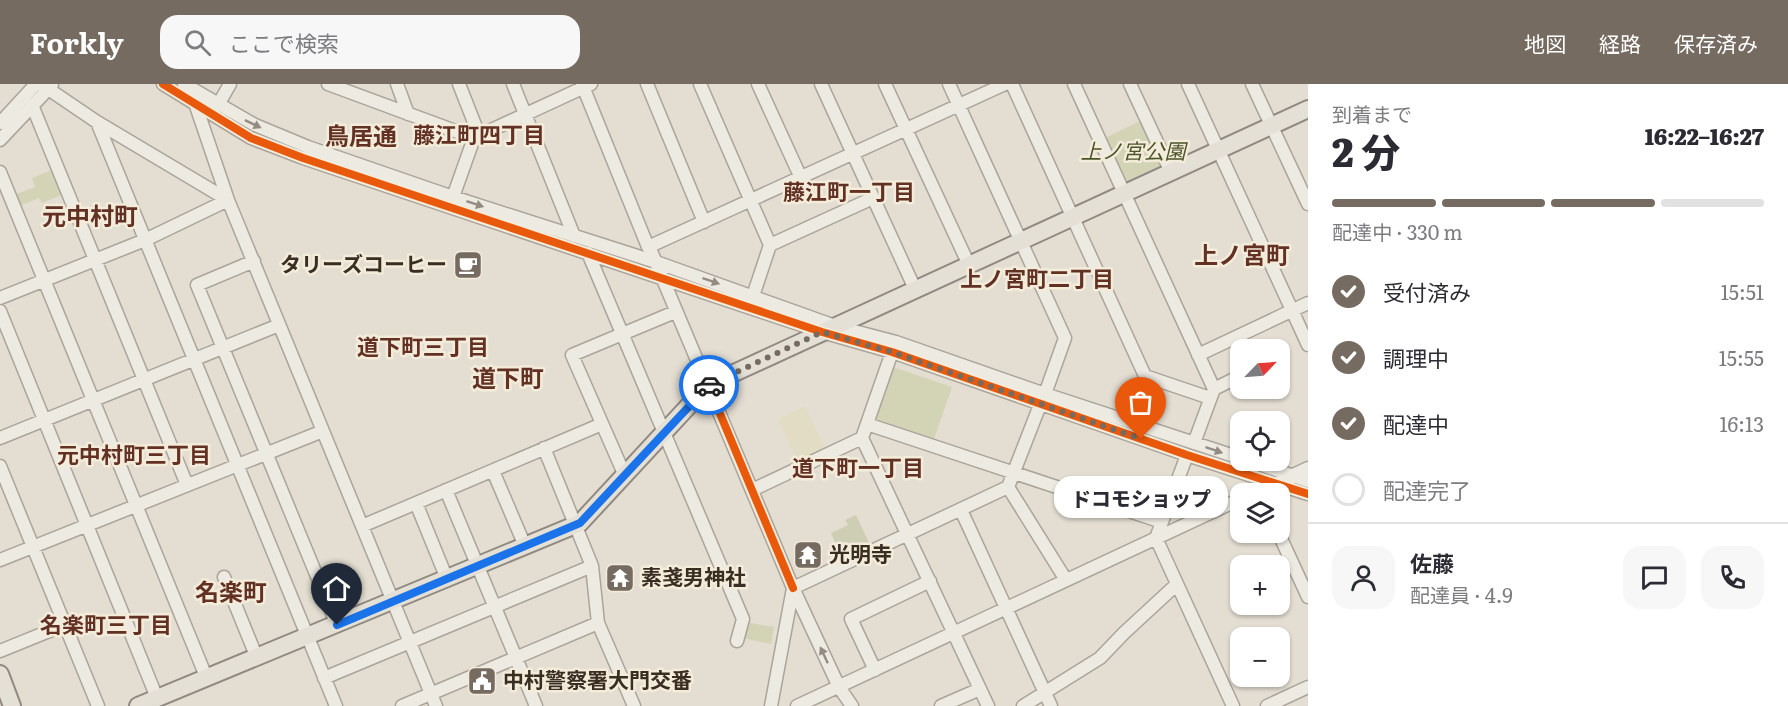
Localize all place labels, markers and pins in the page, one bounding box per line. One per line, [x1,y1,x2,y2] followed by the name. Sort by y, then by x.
[280,247,447,278] place label: タリーズコーヒー
[452,249,484,281] cafe icon: タリーズコーヒー
[1115,377,1166,439] pin
[1054,475,1228,517] callout: ドコモショップ
[829,537,892,568] place label: 光明寺
[792,539,824,571] temple icon: 光明寺
[641,560,746,591] place label: 素戔男神社
[604,562,636,594] temple icon: 素戔男神社
[311,563,362,625] pin
[503,663,692,694] place label: 中村警察署大門交番
[466,665,498,697] public building icon: 中村警察署大門交番

